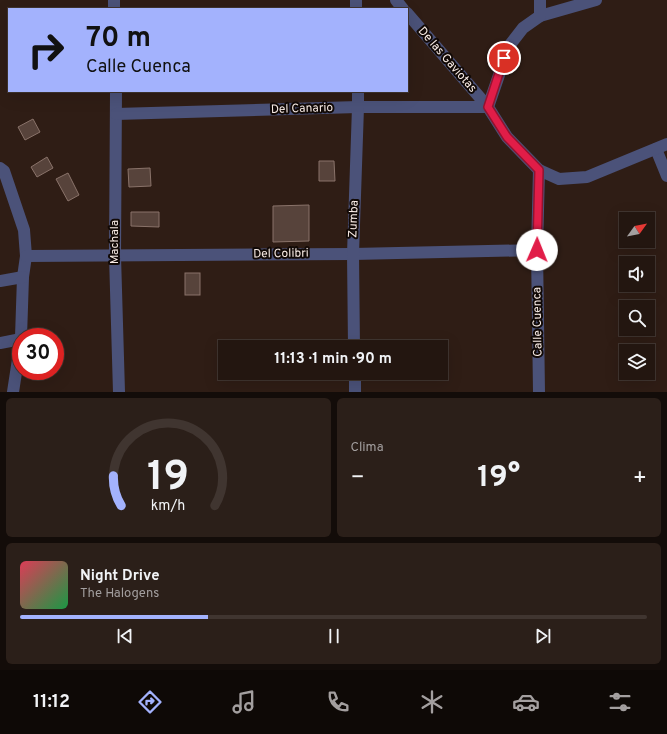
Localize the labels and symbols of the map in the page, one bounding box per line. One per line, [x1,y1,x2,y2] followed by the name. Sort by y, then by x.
[414,24,480,96] street label: De las Gaviotas
[487,41,521,75] pin
[271,100,334,118] street label: Del Canario
[345,200,363,238] street label: Zumba
[619,212,655,248] north arrow
[107,220,123,264] street label: Machala
[516,229,558,271] position arrow
[253,246,309,262] street label: Del Colibri
[529,287,547,357] street label: Calle Cuenca
[12,328,64,380] speed limit sign: 30

